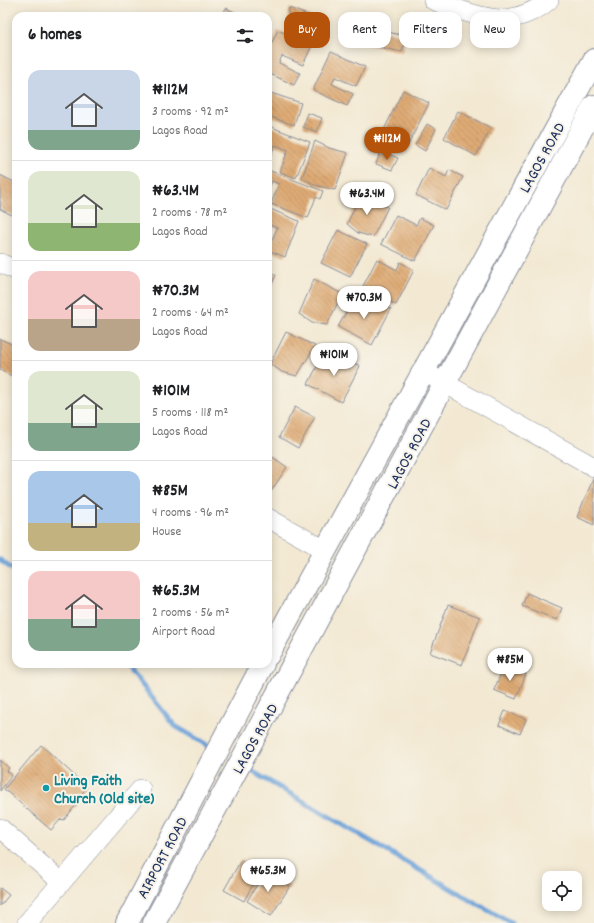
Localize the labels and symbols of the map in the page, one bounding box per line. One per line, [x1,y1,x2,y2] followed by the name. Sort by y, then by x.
[514,119,572,198] street label: LAGOS ROAD
[359,127,415,161] pin: ₦112M
[334,182,400,216] pin: ₦63.4M
[331,286,397,320] pin: ₦70.3M
[306,343,362,377] pin: ₦101M
[382,415,438,494] street label: LAGOS ROAD
[486,648,534,682] pin: ₦85M
[227,700,285,779] street label: LAGOS ROAD
[54,770,154,811] place label: Living Faith Church (Old site)
[41,783,51,793] marker: Living Faith Church (Old site)
[132,813,194,903] street label: AIRPORT ROAD
[235,859,301,893] pin: ₦65.3M

